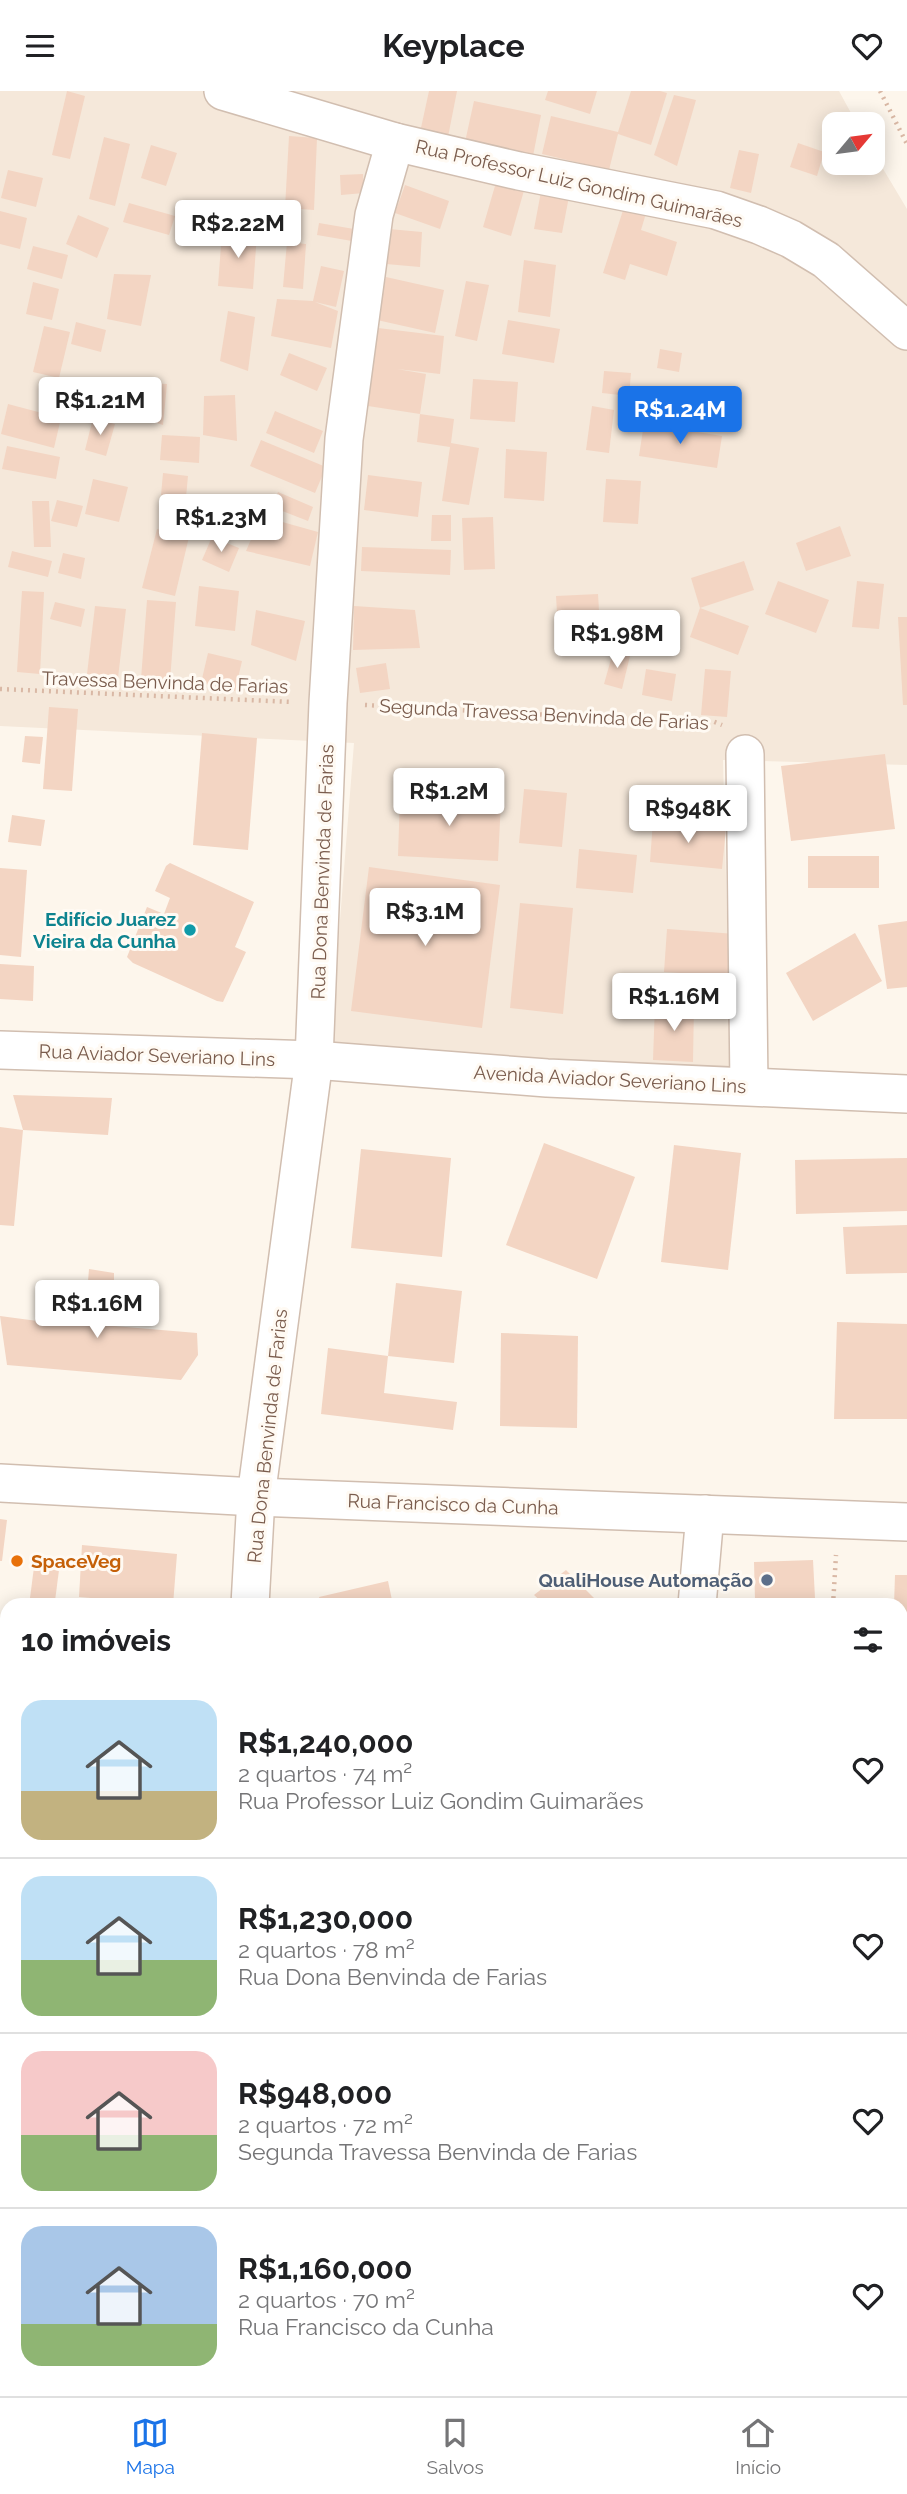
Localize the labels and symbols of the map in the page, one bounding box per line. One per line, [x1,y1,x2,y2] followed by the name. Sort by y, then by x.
[822,112,886,175] north arrow
[413,135,745,231] street label: Rua Professor Luiz Gondim Guimarães
[173,201,303,260] pin: R$2.22M
[35,377,165,437] pin: R$1.21M
[615,387,745,446] pin: R$1.24M
[156,495,286,554] pin: R$1.23M
[552,611,682,670] pin: R$1.98M
[41,667,289,697] street label: Travessa Benvinda de Farias
[379,694,709,734] street label: Segunda Travessa Benvinda de Farias
[307,744,337,1000] street label: Rua Dona Benvinda de Farias
[392,769,506,828] pin: R$1.2M
[631,785,745,845] pin: R$948K
[368,889,482,948] pin: R$3.1M
[33,908,176,952] place label: Edifício Juarez Vieira da Cunha
[182,922,198,938] marker: Edifício Juarez Vieira da Cunha
[609,974,739,1033] pin: R$1.16M
[38,1040,276,1070] street label: Rua Aviador Severiano Lins
[473,1061,747,1097] street label: Avenida Aviador Severiano Lins
[32,1281,162,1340] pin: R$1.16M
[243,1308,291,1564] street label: Rua Dona Benvinda de Farias
[347,1489,559,1519] street label: Rua Francisco da Cunha
[31,1550,121,1572] place label: SpaceVeg
[9,1553,25,1569] marker: SpaceVeg
[538,1569,753,1591] place label: QualiHouse Automação
[759,1572,775,1588] marker: QualiHouse Automação

